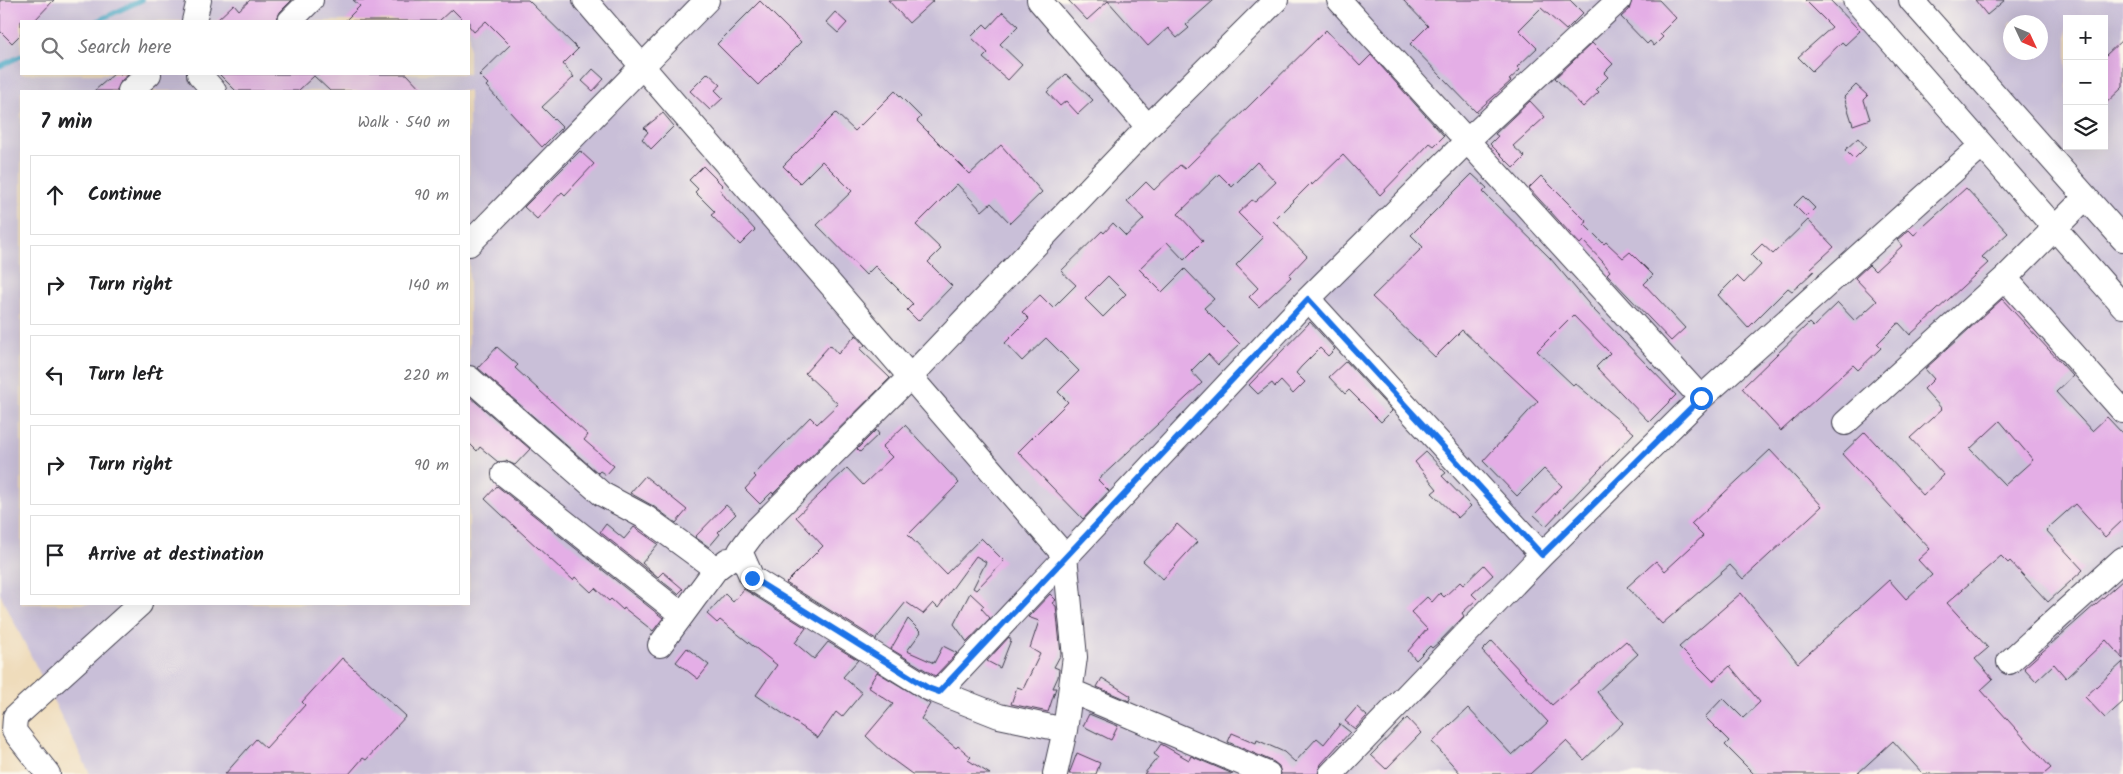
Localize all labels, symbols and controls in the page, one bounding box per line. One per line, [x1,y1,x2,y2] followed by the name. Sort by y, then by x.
[2003,15,2048,60] north arrow
[2063,15,2108,150] map controls
[2063,15,2108,60] button: +
[20,20,470,75] search box
[78,33,172,63] text: Search here
[38,34,66,62] icon: search
[2063,60,2108,105] button: −
[2063,105,2108,150] button: layers
[40,106,92,139] text: 7 min
[357,110,450,135] text: Walk · 540 m
[88,180,161,210] text: Continue
[41,181,69,209] icon: ahead
[414,183,449,208] text: 90 m
[88,270,173,300] text: Turn right
[41,271,69,299] icon: right
[408,273,449,298] text: 140 m
[88,360,163,390] text: Turn left
[41,361,69,389] icon: left
[403,363,449,388] text: 220 m
[1690,387,1713,410] route start
[88,450,173,480] text: Turn right
[41,451,69,479] icon: right
[414,453,449,478] text: 90 m
[88,540,264,570] text: Arrive at destination
[41,541,69,569] icon: arrive
[741,567,764,590] route end

